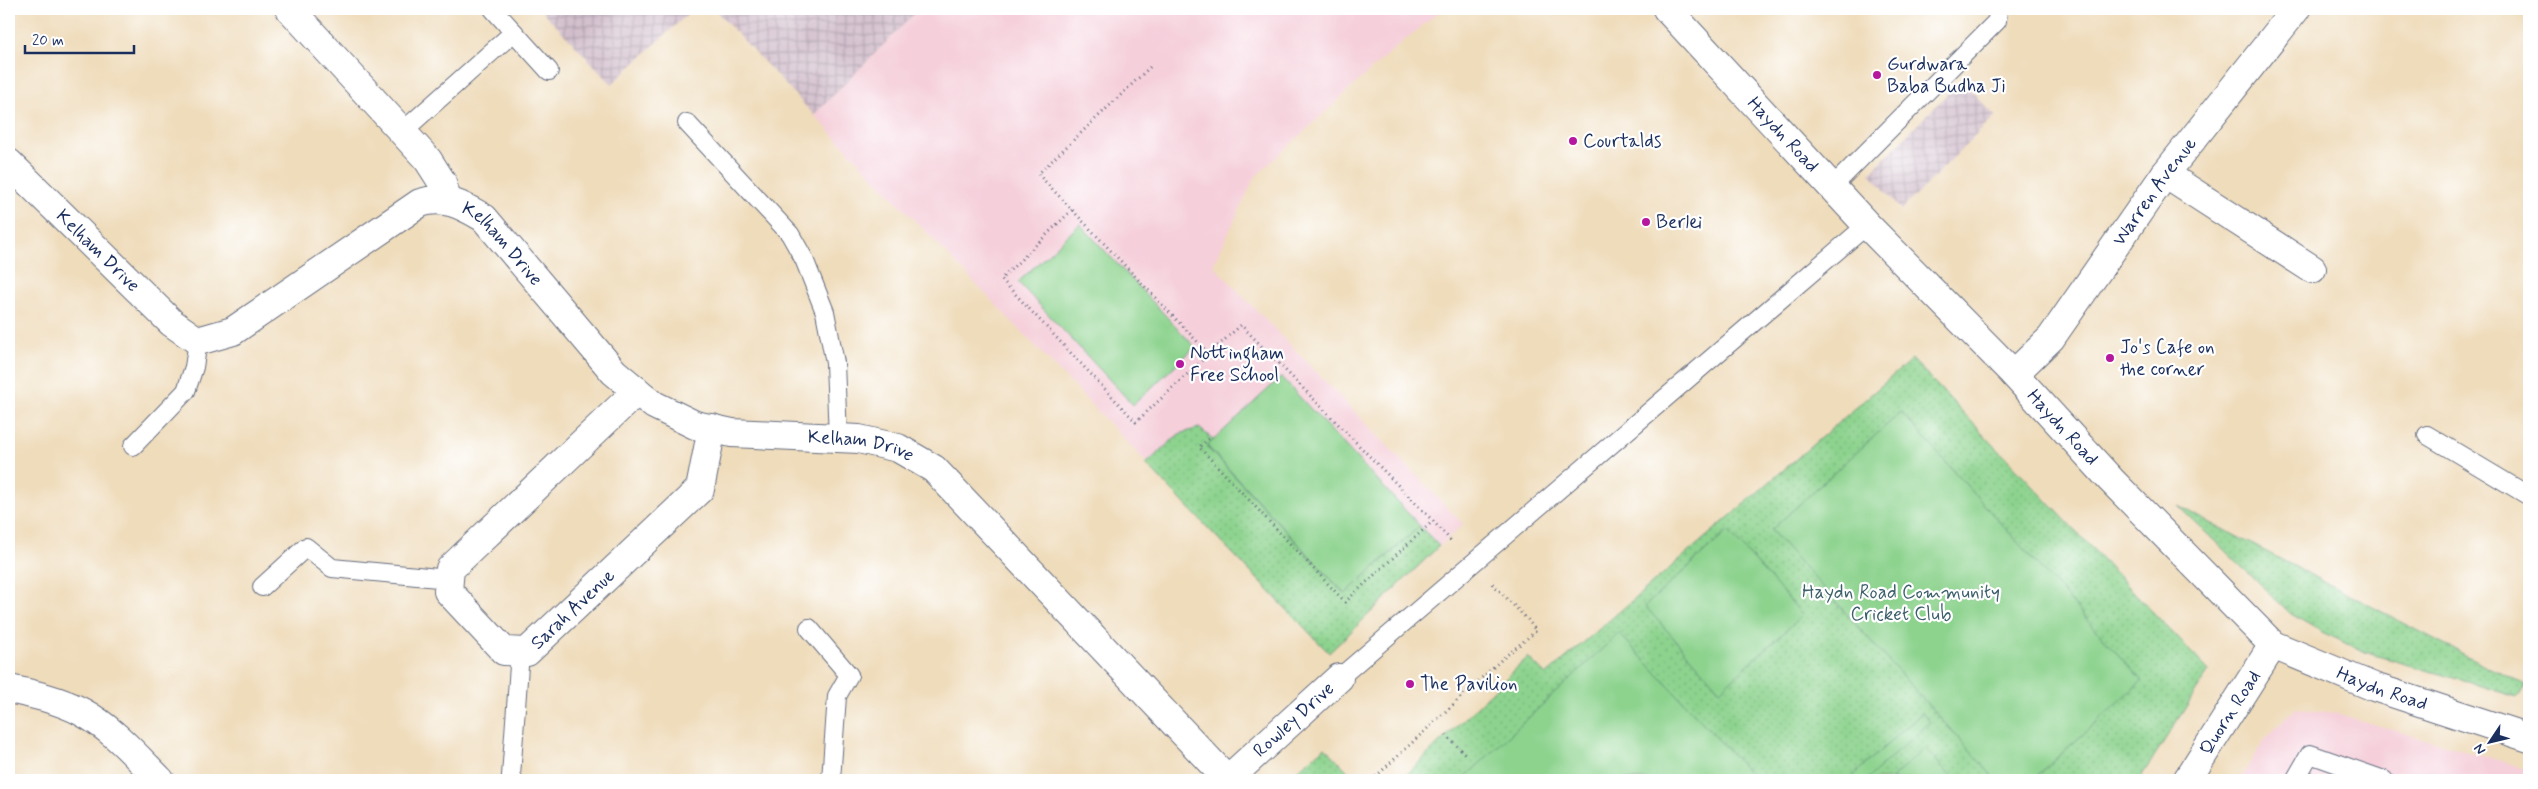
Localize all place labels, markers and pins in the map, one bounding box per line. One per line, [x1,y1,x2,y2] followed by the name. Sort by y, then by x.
[1887,52,2006,99] place label: Gurdwara Baba Budha Ji
[1871,69,1883,81] marker: Gurdwara Baba Budha Ji
[1583,129,1661,154] place label: Courtalds
[1567,135,1579,147] marker: Courtalds
[1656,210,1702,235] place label: Berlei
[1640,216,1652,228] marker: Berlei
[2120,335,2215,382] place label: Jo's Cafe on the corner
[1190,341,1284,388] place label: Nottingham Free School
[2104,352,2116,364] marker: Jo's Cafe on the corner
[1174,358,1186,370] marker: Nottingham Free School
[1420,672,1518,697] place label: The Pavilion
[1404,678,1416,690] marker: The Pavilion

